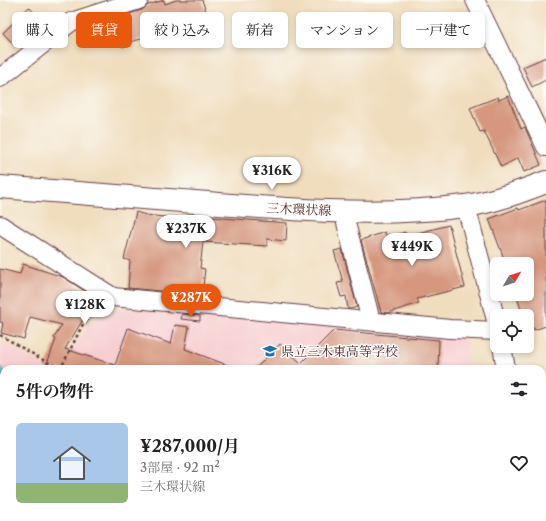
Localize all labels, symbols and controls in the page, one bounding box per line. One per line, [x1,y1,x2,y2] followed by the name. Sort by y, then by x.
[12,12,68,48] chip: 購入
[76,12,132,48] chip: 賃貸
[140,12,224,48] chip: 絞り込み
[232,12,288,48] chip: 新着
[296,12,393,48] chip: マンション
[401,12,485,48] chip: 一戸建て
[244,157,300,191] pin: ¥316K
[252,162,292,178] text: ¥316K
[266,200,332,218] street label: 三木環状線
[158,215,214,249] pin: ¥237K
[165,220,207,236] text: ¥237K
[384,233,440,267] pin: ¥449K
[391,238,433,254] text: ¥449K
[490,257,534,301] north arrow
[490,257,534,353] map controls
[163,284,219,318] pin: ¥287K
[170,289,212,305] text: ¥287K
[57,291,113,325] pin: ¥128K
[65,296,105,312] text: ¥128K
[490,309,534,353] button: locate
[262,343,278,359] school or university icon: 県立三木東高等学校
[281,343,398,359] place label: 県立三木東高等学校
[508,378,530,400] icon: filters
[16,381,93,401] text: 5件の物件
[140,436,240,456] text: ¥287,000/月
[48,439,96,487] icon: home
[508,452,530,474] icon: heart
[140,459,220,475] text: 3部屋 · 92 m²
[140,478,205,494] text: 三木環状線

